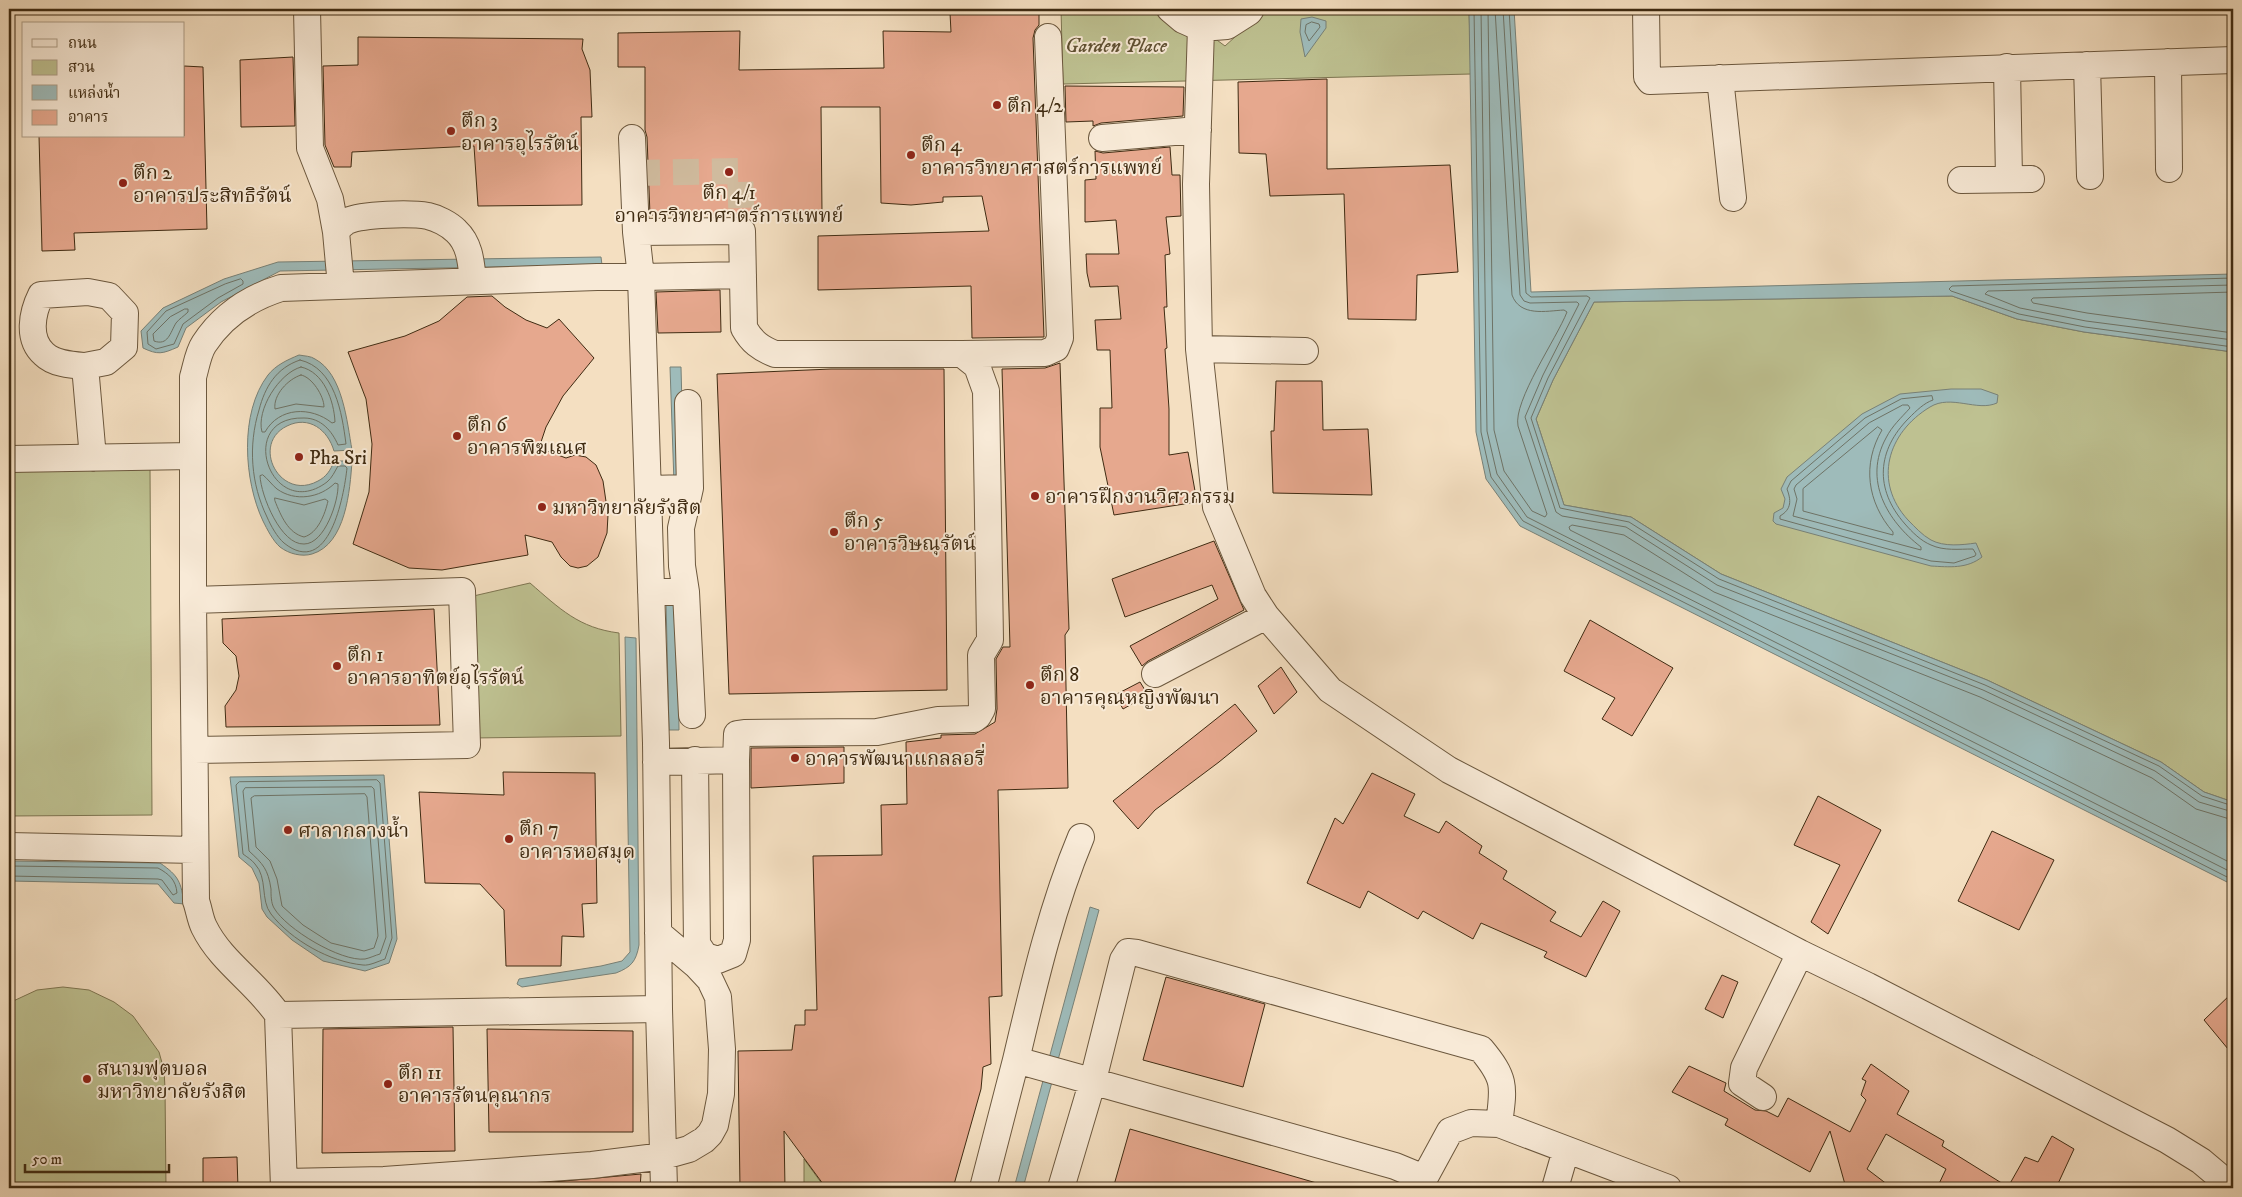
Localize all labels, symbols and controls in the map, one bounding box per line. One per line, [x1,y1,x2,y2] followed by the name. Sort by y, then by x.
[22,22,185,138] legend
[68,34,97,53] text: ถนน
[1065,34,1168,59] park label: Garden Place
[68,58,95,77] text: สวน
[68,82,120,103] text: แหล่งน้ำ
[1007,94,1063,119] place label: ตึก 4/2
[991,99,1003,111] marker: ตึก 4/2
[68,108,108,127] text: อาคาร
[461,109,579,157] place label: ตึก 3 อาคารอุไรรัตน์
[445,125,457,137] marker: ตึก 3 อาคารอุไรรัตน์
[921,133,1162,181] place label: ตึก 4 อาคารวิทยาศาสตร์การแพทย์
[905,149,917,161] marker: ตึก 4 อาคารวิทยาศาสตร์การแพทย์
[133,161,292,209] place label: ตึก 2 อาคารประสิทธิรัตน์
[723,166,735,178] marker: ตึก 4/1 อาคารวิทยาศาตร์การแพทย์
[117,177,129,189] marker: ตึก 2 อาคารประสิทธิรัตน์
[615,181,844,229] place label: ตึก 4/1 อาคารวิทยาศาตร์การแพทย์
[467,413,587,461] place label: ตึก 6 อาคารพิฆเณศ
[451,430,463,442] marker: ตึก 6 อาคารพิฆเณศ
[309,446,367,471] place label: Pha Sri
[293,451,305,463] marker: Pha Sri
[1045,485,1235,510] place label: อาคารฝึกงานวิศวกรรม
[1029,490,1041,502] marker: อาคารฝึกงานวิศวกรรม
[552,496,701,521] place label: มหาวิทยาลัยรังสิต
[536,501,548,513] marker: มหาวิทยาลัยรังสิต
[844,509,976,557] place label: ตึก 5 อาคารวิษณุรัตน์
[828,526,840,538] marker: ตึก 5 อาคารวิษณุรัตน์
[347,643,525,691] place label: ตึก 1 อาคารอาทิตย์อุไรรัตน์
[331,660,343,672] marker: ตึก 1 อาคารอาทิตย์อุไรรัตน์
[1040,663,1220,711] place label: ตึก 8 อาคารคุณหญิงพัฒนา
[1024,679,1036,691] marker: ตึก 8 อาคารคุณหญิงพัฒนา
[805,743,985,772] place label: อาคารพัฒนาแกลลอรี่
[789,752,801,764] marker: อาคารพัฒนาแกลลอรี่
[298,815,409,844] place label: ศาลากลางน้ำ
[519,817,635,865] place label: ตึก 7 อาคารหอสมุด
[282,824,294,836] marker: ศาลากลางน้ำ
[503,833,515,845] marker: ตึก 7 อาคารหอสมุด
[97,1057,246,1105] place label: สนามฟุตบอล มหาวิทยาลัยรังสิต
[398,1061,551,1109] place label: ตึก 11 อาคารรัตนคุณากร
[81,1073,93,1085] marker: สนามฟุตบอล มหาวิทยาลัยรังสิต
[382,1078,394,1090] marker: ตึก 11 อาคารรัตนคุณากร
[25,1142,169,1174] scale bar
[32,1150,62,1169] text: 50 m

